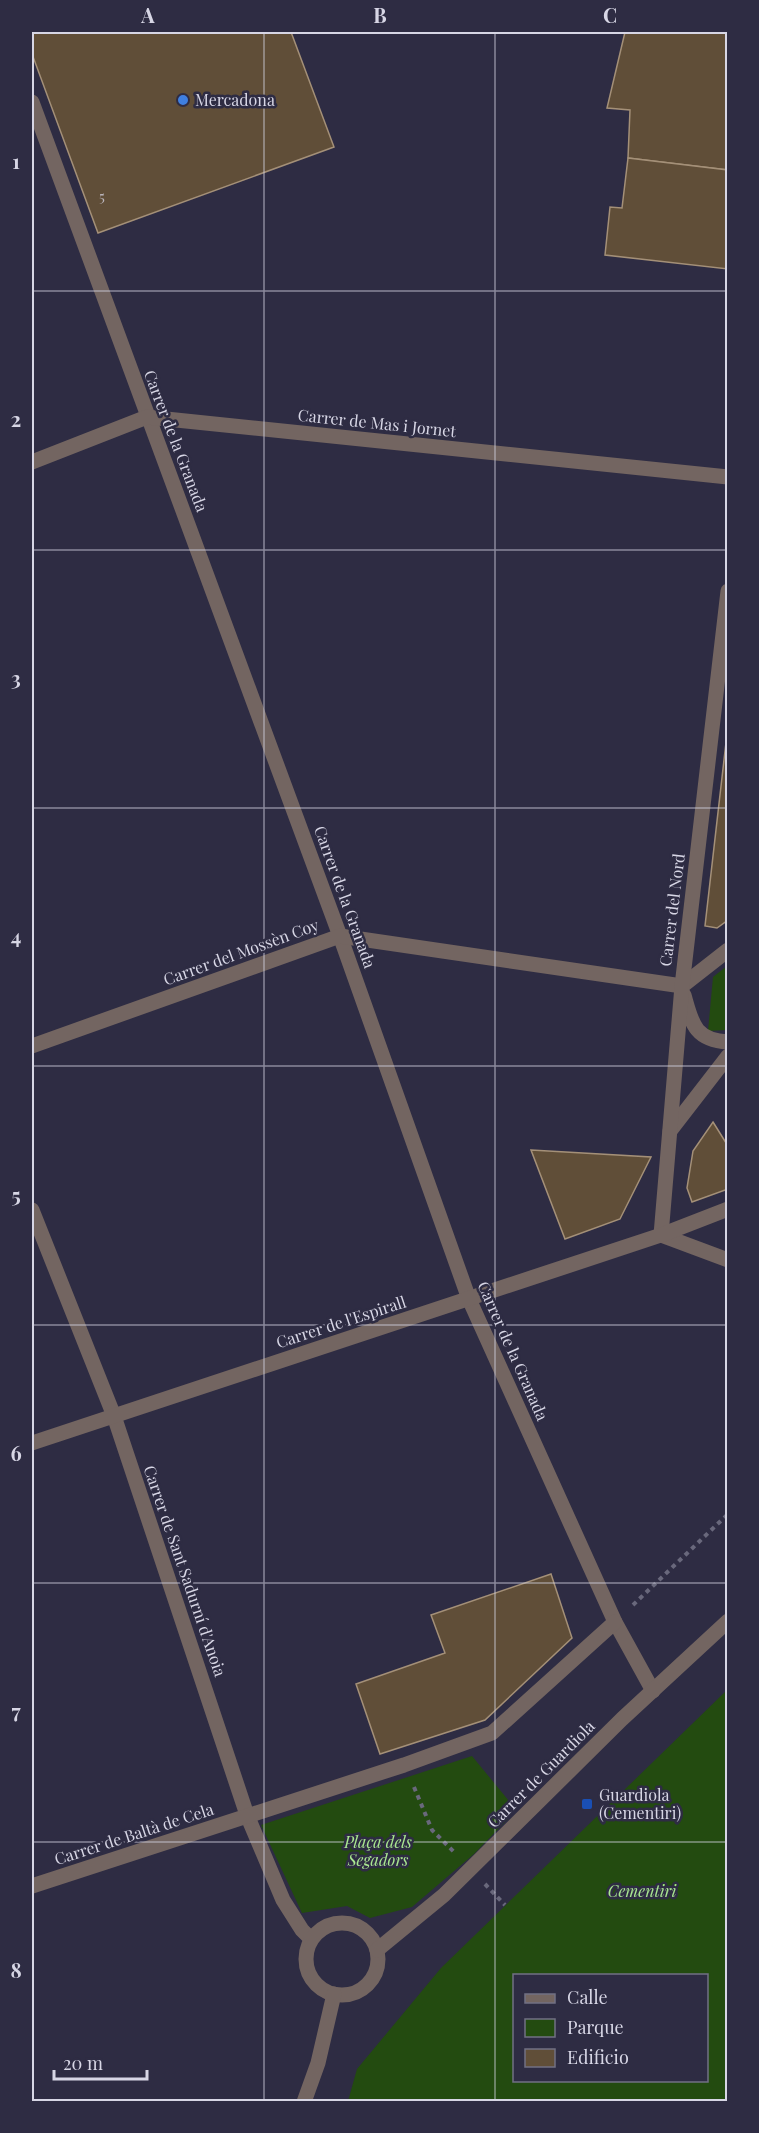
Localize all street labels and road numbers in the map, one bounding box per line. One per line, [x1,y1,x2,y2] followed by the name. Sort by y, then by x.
[140,367,213,515] street label: Carrer de la Granada
[297,404,457,441] street label: Carrer de Mas i Jornet
[310,823,381,971] street label: Carrer de la Granada
[654,852,689,968] street label: Carrer del Nord
[160,914,321,989] street label: Carrer del Mossèn Coy
[473,1278,554,1424] street label: Carrer de la Granada
[273,1290,409,1352] street label: Carrer de l'Espirall
[139,1463,232,1679] street label: Carrer de Sant Sadurní d'Anoia
[482,1715,599,1832] street label: Carrer de Guardiola
[52,1798,216,1869] street label: Carrer de Baltà de Cela

